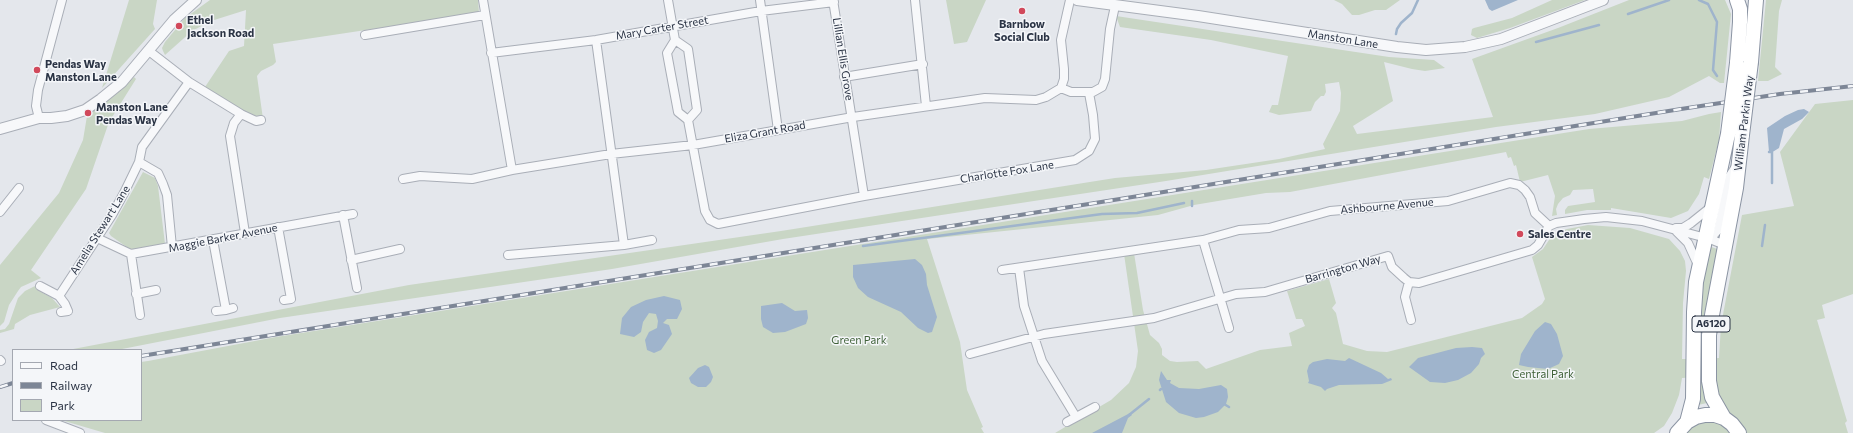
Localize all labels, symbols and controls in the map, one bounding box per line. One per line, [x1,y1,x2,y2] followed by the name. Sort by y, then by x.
[1017,6,1027,16] marker: Barnbow Social Club
[187,13,254,39] place label: Ethel Jackson Road
[615,13,709,43] street label: Mary Carter Street
[830,17,856,101] street label: Lillian Ellis Grove
[994,17,1050,43] place label: Barnbow Social Club
[174,21,184,31] marker: Ethel Jackson Road
[1307,27,1379,51] street label: Manston Lane
[45,57,117,83] place label: Pendas Way Manston Lane
[32,65,42,75] marker: Pendas Way Manston Lane
[1732,74,1756,172] street label: William Parkin Way
[96,100,168,126] place label: Manston Lane Pendas Way
[83,108,93,118] marker: Manston Lane Pendas Way
[723,118,807,146] street label: Eliza Grant Road
[959,158,1055,186] street label: Charlotte Fox Lane
[67,183,133,277] street label: Amelia Stewart Lane
[1340,195,1434,217] street label: Ashbourne Avenue
[167,221,279,255] street label: Maggie Barker Avenue
[1528,227,1591,241] place label: Sales Centre
[1515,229,1525,239] marker: Sales Centre
[1304,252,1382,286] street label: Barrington Way
[1692,316,1730,332] road number: A6120
[831,333,887,347] park label: Green Park
[12,349,142,421] legend
[50,358,78,372] text: Road
[1512,367,1574,381] park label: Central Park
[50,378,92,392] text: Railway
[50,398,75,412] text: Park

